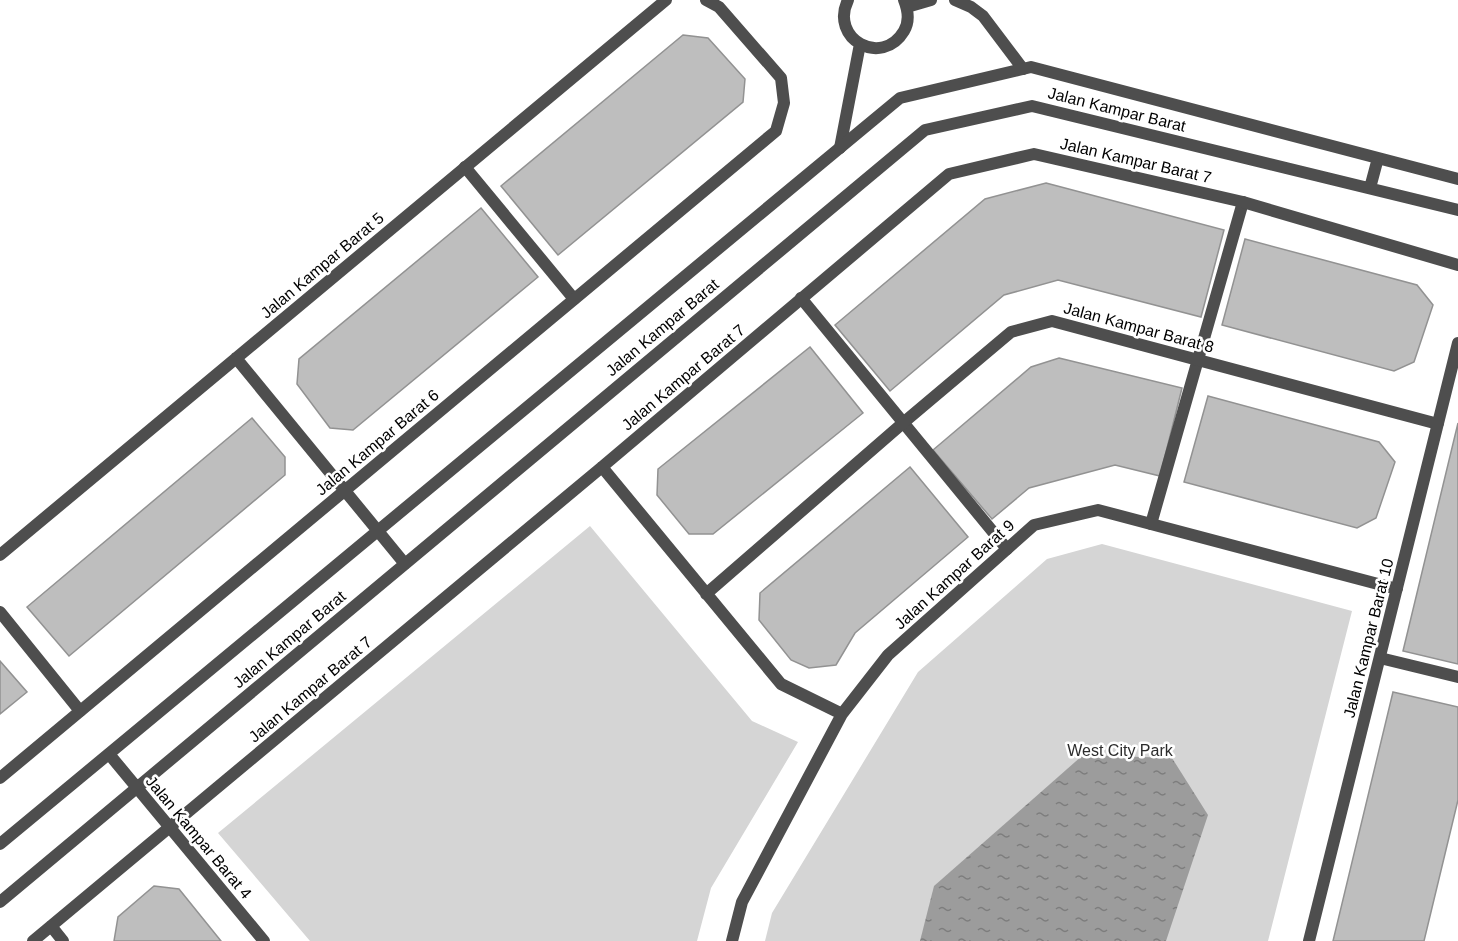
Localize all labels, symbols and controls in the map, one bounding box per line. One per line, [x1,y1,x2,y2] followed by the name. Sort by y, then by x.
[1046,84,1188,135] street label: Jalan Kampar Barat
[1059,135,1213,186] street label: Jalan Kampar Barat 7
[258,209,387,322] street label: Jalan Kampar Barat 5
[603,275,722,379] street label: Jalan Kampar Barat
[1062,299,1216,356] street label: Jalan Kampar Barat 8
[619,321,748,434] street label: Jalan Kampar Barat 7
[313,386,442,499] street label: Jalan Kampar Barat 6
[891,516,1018,632] street label: Jalan Kampar Barat 9
[1340,557,1397,720] street label: Jalan Kampar Barat 10
[230,587,349,691] street label: Jalan Kampar Barat
[246,633,375,746] street label: Jalan Kampar Barat 7
[1067,742,1174,759] park label: West City Park
[142,773,255,902] street label: Jalan Kampar Barat 4

